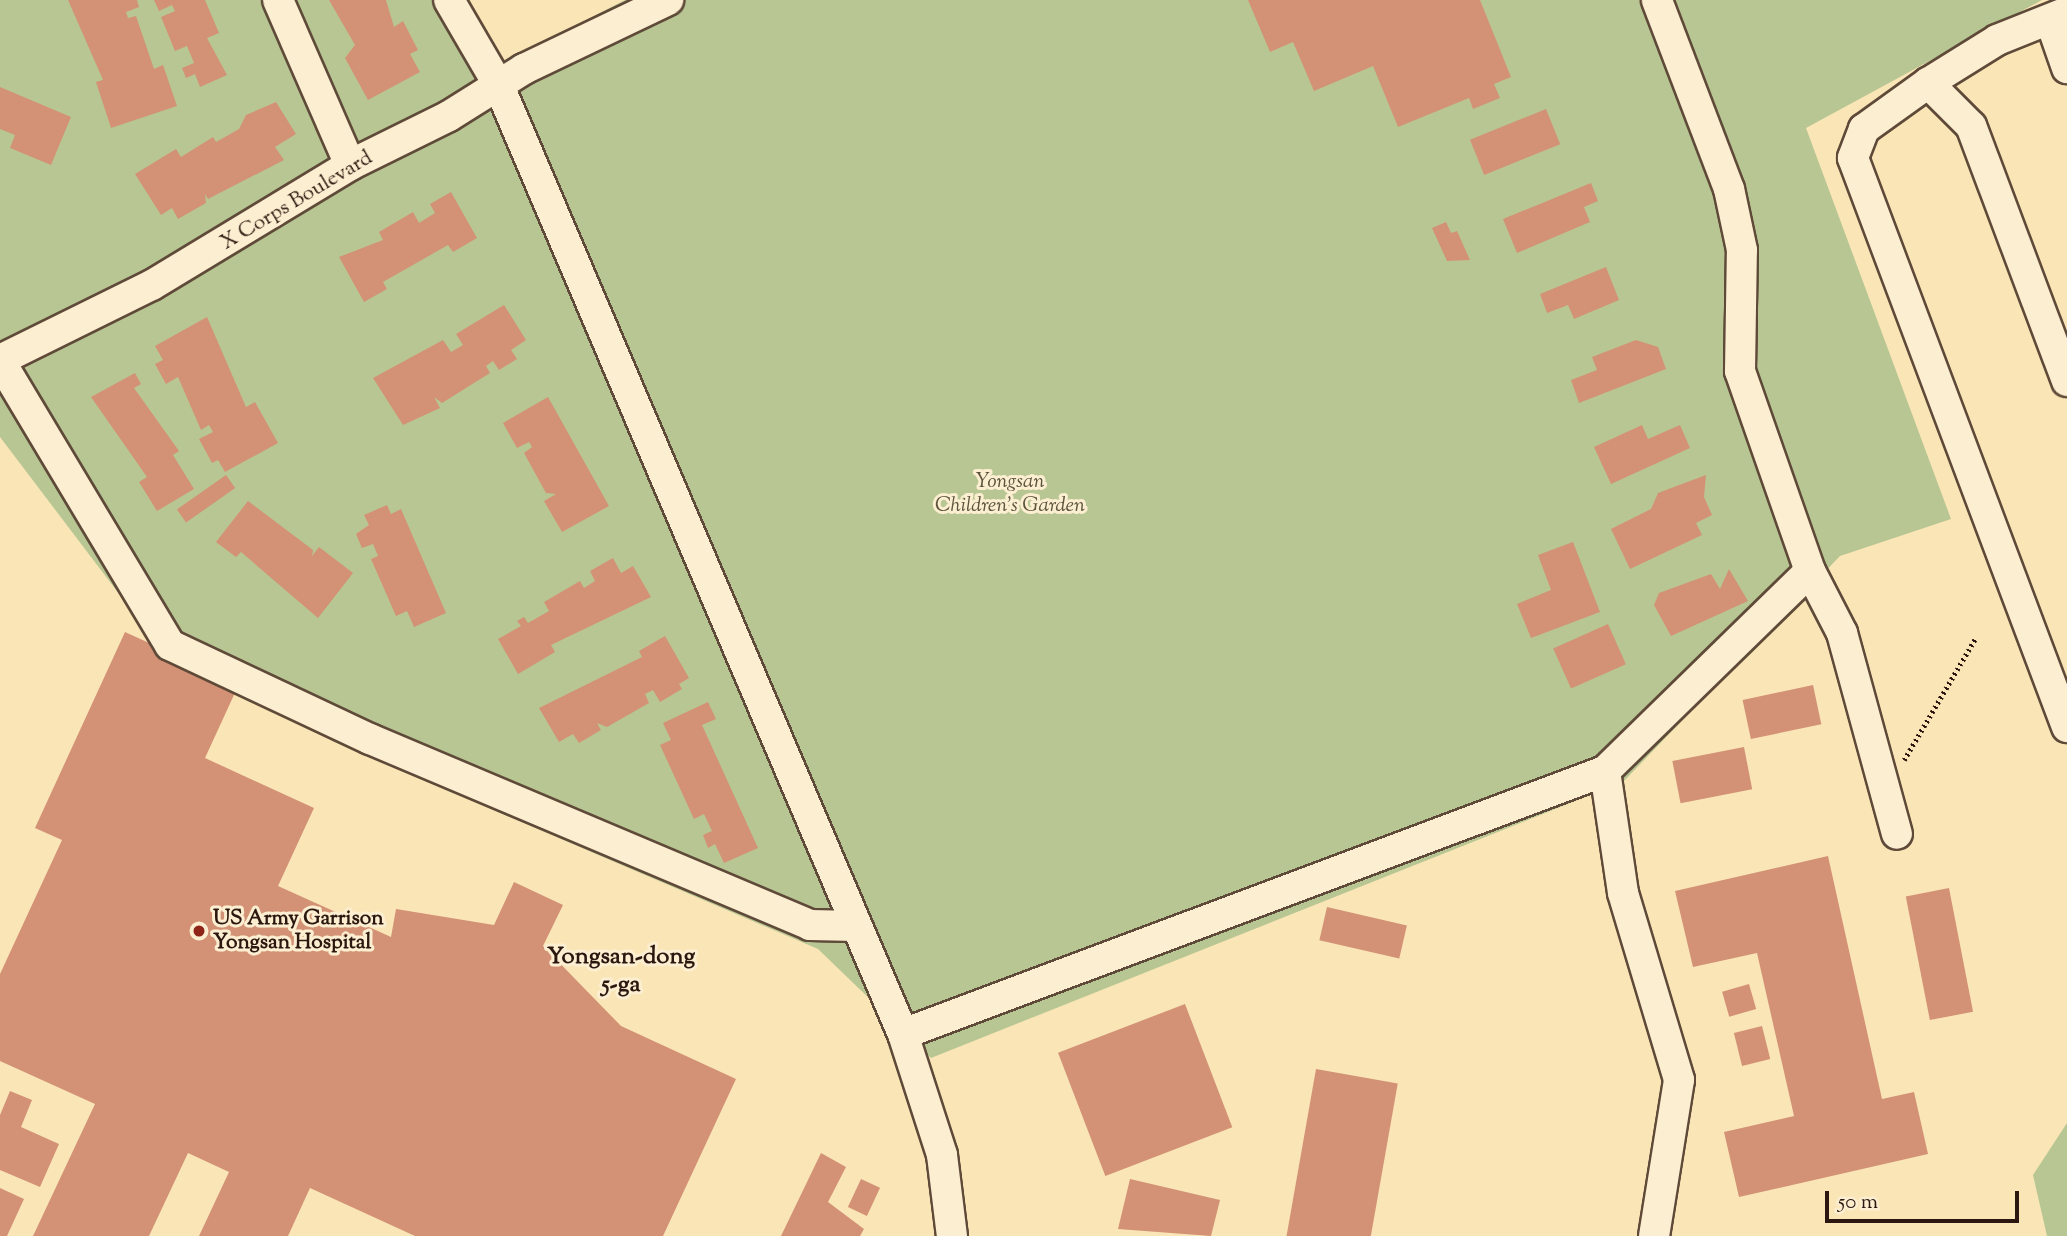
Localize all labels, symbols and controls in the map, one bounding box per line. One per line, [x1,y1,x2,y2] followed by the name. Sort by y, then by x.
[217,146,377,256] street label: X Corps Boulevard
[935,469,1085,519] park label: Yongsan Children's Garden
[213,906,384,956] place label: US Army Garrison Yongsan Hospital
[191,923,207,939] marker: US Army Garrison Yongsan Hospital
[547,944,695,1000] district label: Yongsan-dong 5-ga
[1829,1176,2023,1220] scale bar
[1838,1188,1878,1218] text: 50 m

